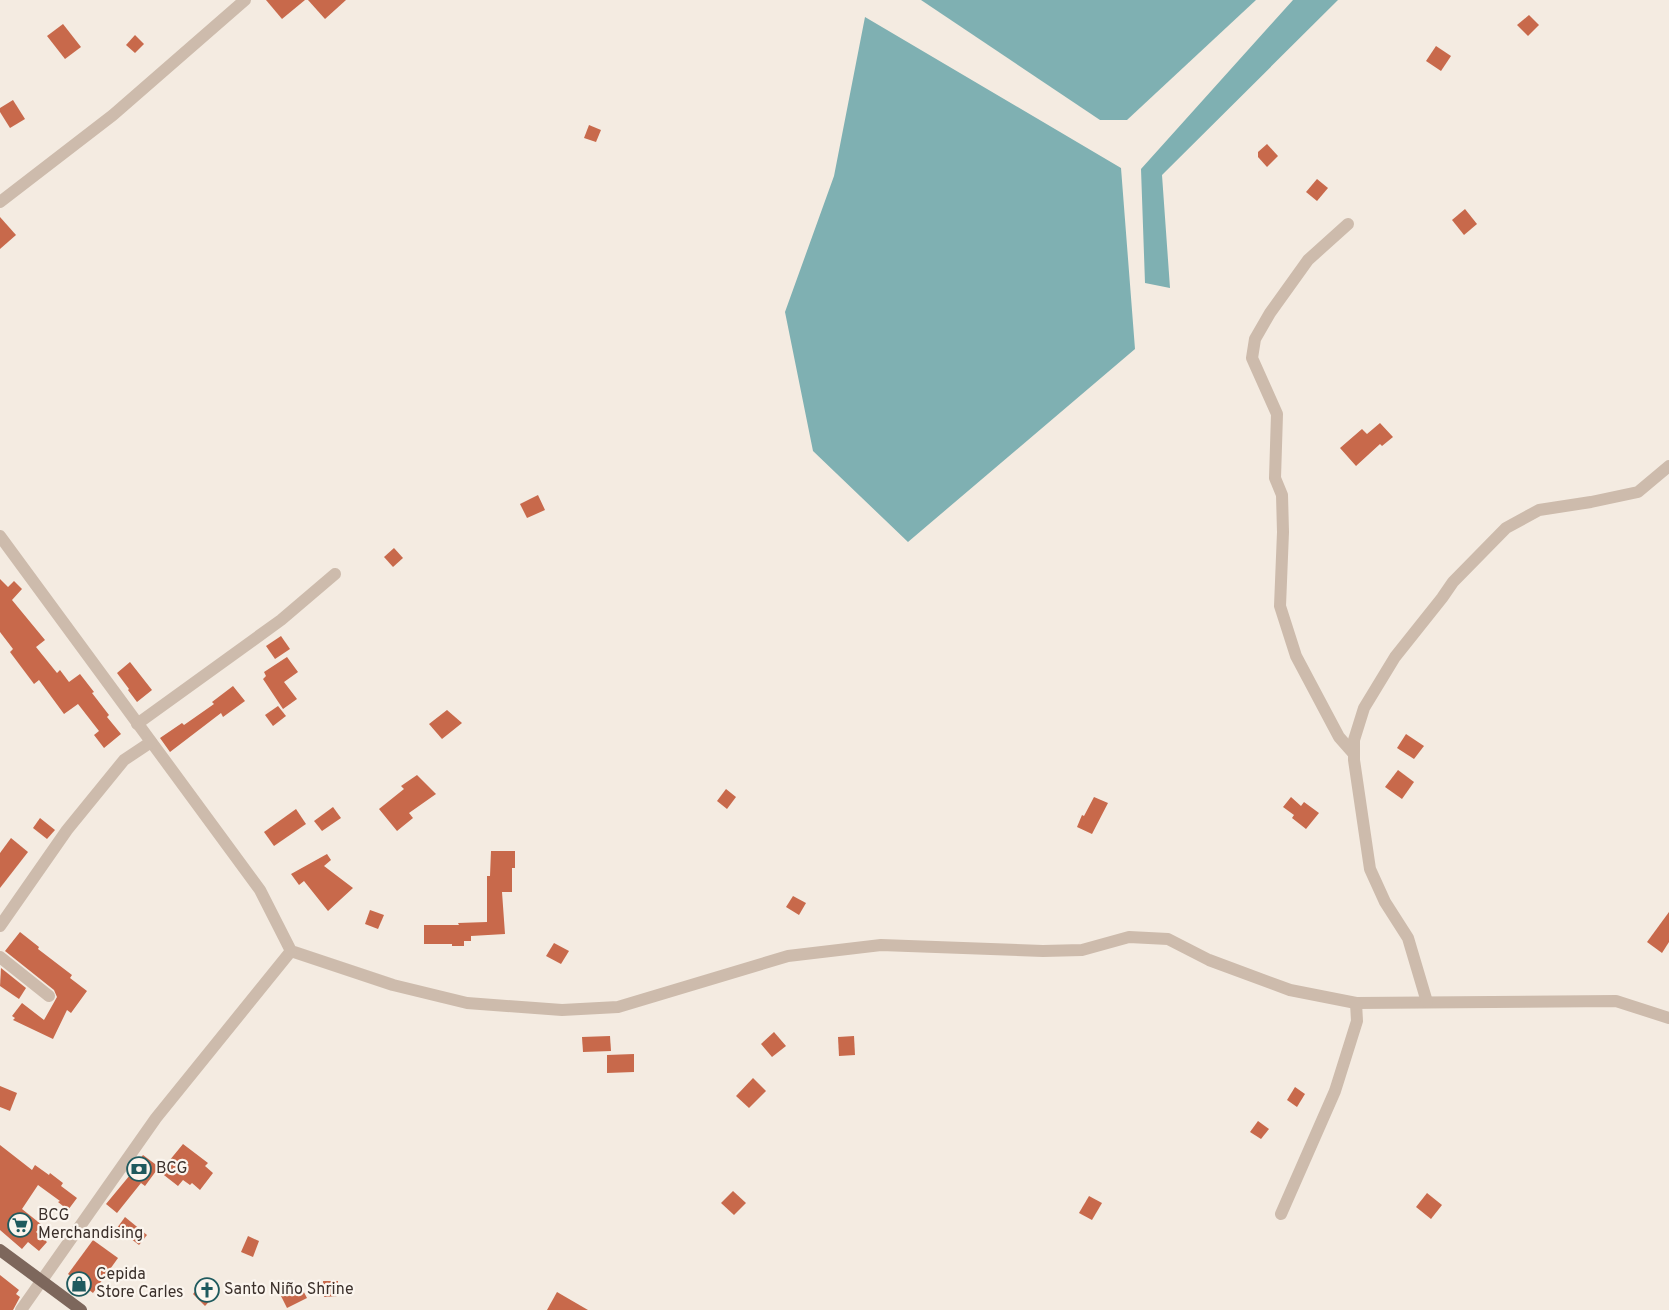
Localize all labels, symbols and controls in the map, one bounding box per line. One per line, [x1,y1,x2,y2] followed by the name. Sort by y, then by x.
[126,1156,152,1182] bank icon: BCG
[156,1159,188,1179] place label: BCG
[38,1206,143,1244] place label: BCG Merchandising
[7,1212,33,1238] supermarket icon: BCG Merchandising
[96,1265,184,1303] place label: Cepida Store Carles
[66,1271,92,1297] shop icon: Cepida Store Carles
[194,1277,220,1303] church icon: Santo Niño Shrine
[224,1280,354,1300] place label: Santo Niño Shrine

